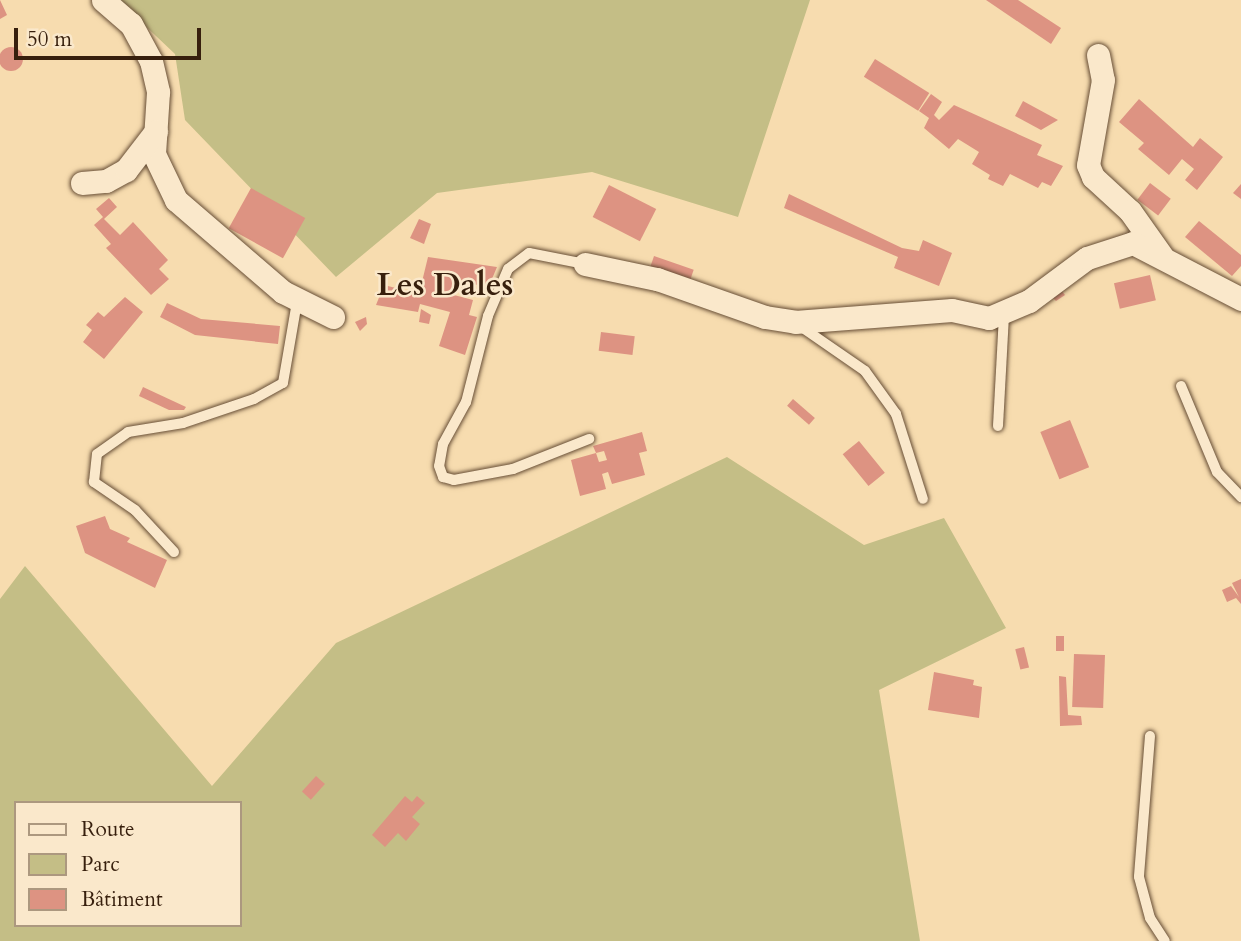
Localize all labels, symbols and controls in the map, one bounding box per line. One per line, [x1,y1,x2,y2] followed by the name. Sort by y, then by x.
[18,14,205,58] scale bar
[27,25,72,54] text: 50 m
[377,266,513,304] district label: Les Dales
[14,801,242,927] legend
[81,815,135,844] text: Route
[81,850,120,879] text: Parc
[81,885,163,914] text: Bâtiment

